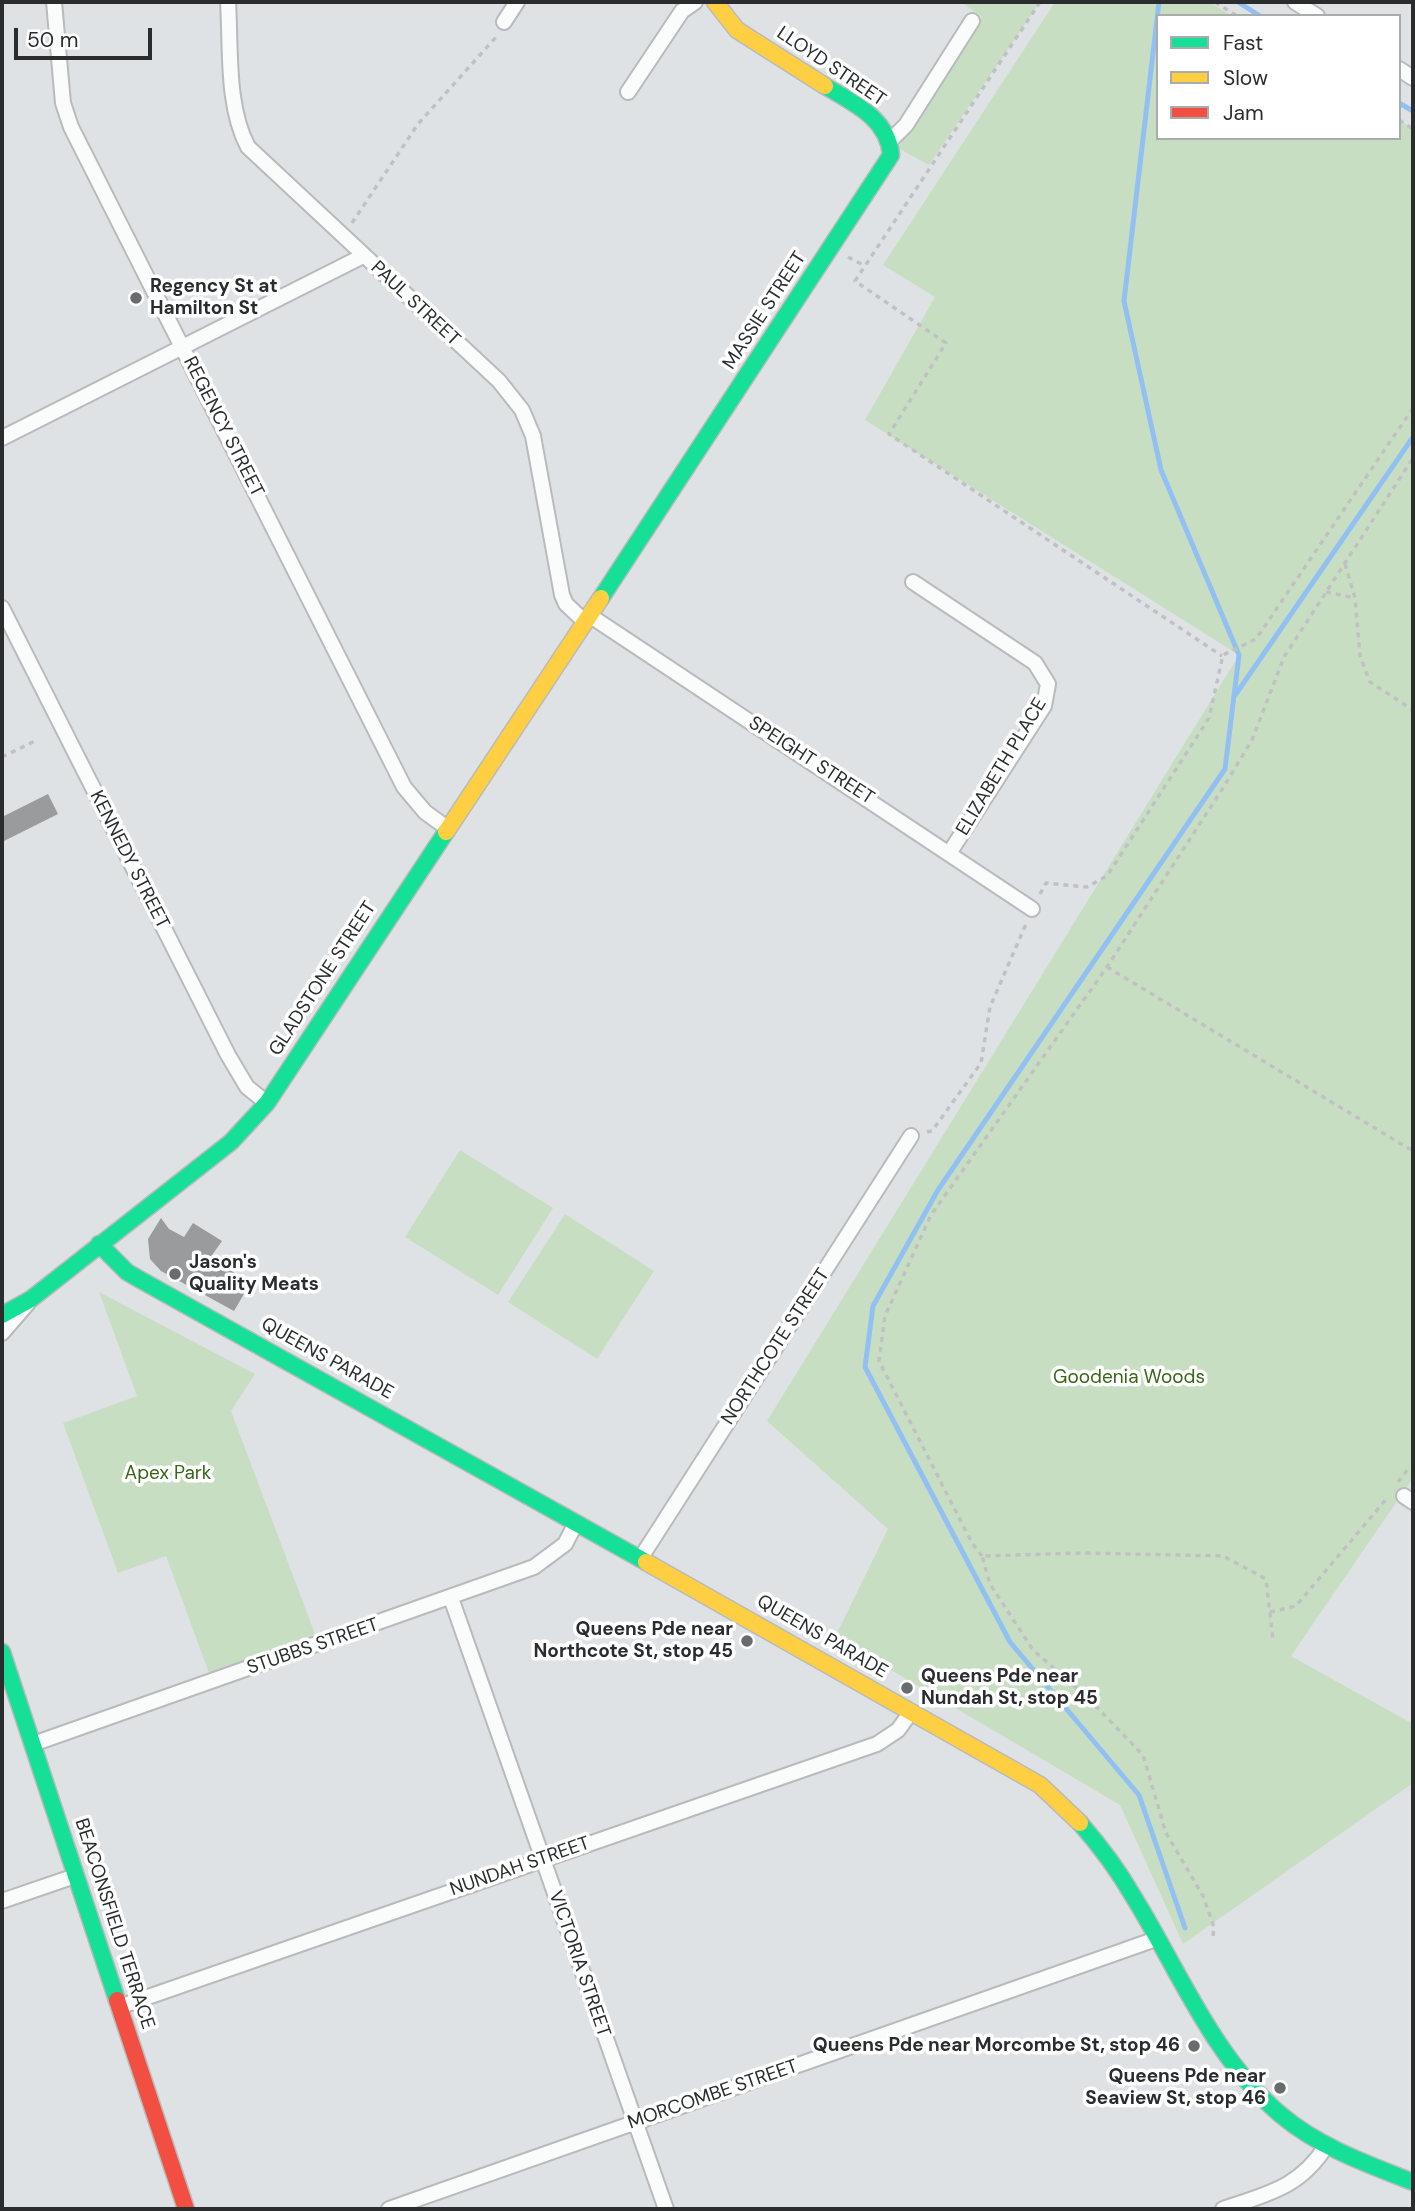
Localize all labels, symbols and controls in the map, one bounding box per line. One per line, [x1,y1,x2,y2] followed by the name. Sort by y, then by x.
[18,14,156,58] scale bar
[1156,14,1401,140] legend
[772,22,890,112] street label: LLOYD STREET
[27,26,78,54] text: 50 m
[1223,29,1263,57] text: Fast
[1223,64,1268,92] text: Slow
[1223,99,1264,127] text: Jam
[719,248,811,374] street label: MASSIE STREET
[366,257,464,351] street label: PAUL STREET
[150,276,278,320] place label: Regency St at Hamilton St
[128,290,144,306] marker: Regency St at Hamilton St
[178,353,268,501] street label: REGENCY STREET
[952,694,1052,840] street label: ELIZABETH PLACE
[744,712,878,810] street label: SPEIGHT STREET
[84,787,174,933] street label: KENNEDY STREET
[265,898,381,1060] street label: GLADSTONE STREET
[189,1252,319,1296] place label: Jason's Quality Meats
[717,1265,835,1429] street label: NORTHCOTE STREET
[167,1266,183,1282] marker: Jason's Quality Meats
[257,1313,397,1405] street label: QUEENS PARADE
[1053,1367,1205,1389] park label: Goodenia Woods
[125,1463,211,1485] park label: Apex Park
[752,1590,892,1684] street label: QUEENS PARADE
[244,1614,382,1680] street label: STUBBS STREET
[533,1619,733,1663] place label: Queens Pde near Northcote St, stop 45
[739,1633,755,1649] marker: Queens Pde near Northcote St, stop 45
[921,1666,1098,1710] place label: Queens Pde near Nundah St, stop 45
[899,1680,915,1696] marker: Queens Pde near Nundah St, stop 45
[69,1816,159,2032] street label: BEACONSFIELD TERRACE
[447,1832,593,1902] street label: NUNDAH STREET
[543,1888,615,2040] street label: VICTORIA STREET
[813,2035,1180,2057] place label: Queens Pde near Morcombe St, stop 46
[1186,2038,1202,2054] marker: Queens Pde near Morcombe St, stop 46
[625,2055,801,2135] street label: MORCOMBE STREET
[1085,2066,1266,2110] place label: Queens Pde near Seaview St, stop 46
[1272,2080,1288,2096] marker: Queens Pde near Seaview St, stop 46

